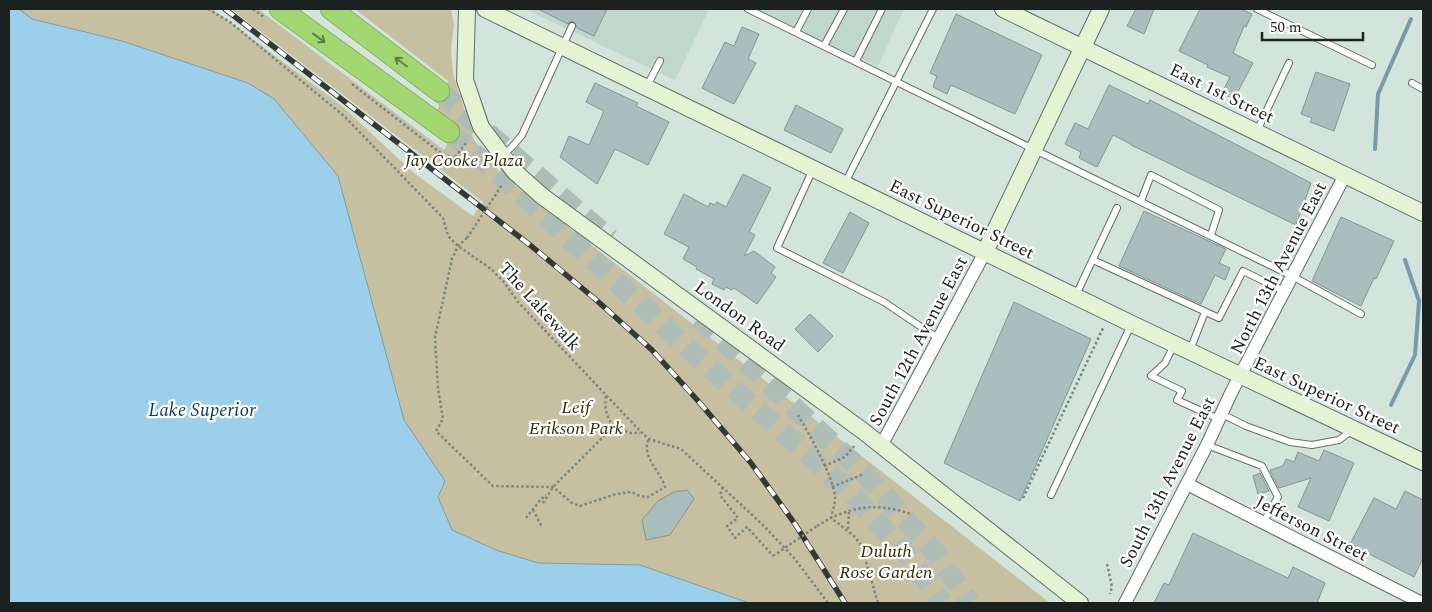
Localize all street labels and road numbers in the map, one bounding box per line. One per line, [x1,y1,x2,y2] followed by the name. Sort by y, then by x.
[1165,56,1279,131] street label: East 1st Street
[884,172,1039,266] street label: East Superior Street
[1223,177,1334,359] street label: North 13th Avenue East
[862,252,975,431] street label: South 12th Avenue East
[492,256,587,357] street label: The Lakewalk
[689,274,791,359] street label: London Road
[1249,350,1405,441] street label: East Superior Street
[1113,392,1222,572] street label: South 13th Avenue East
[1251,488,1373,568] street label: Jefferson Street

